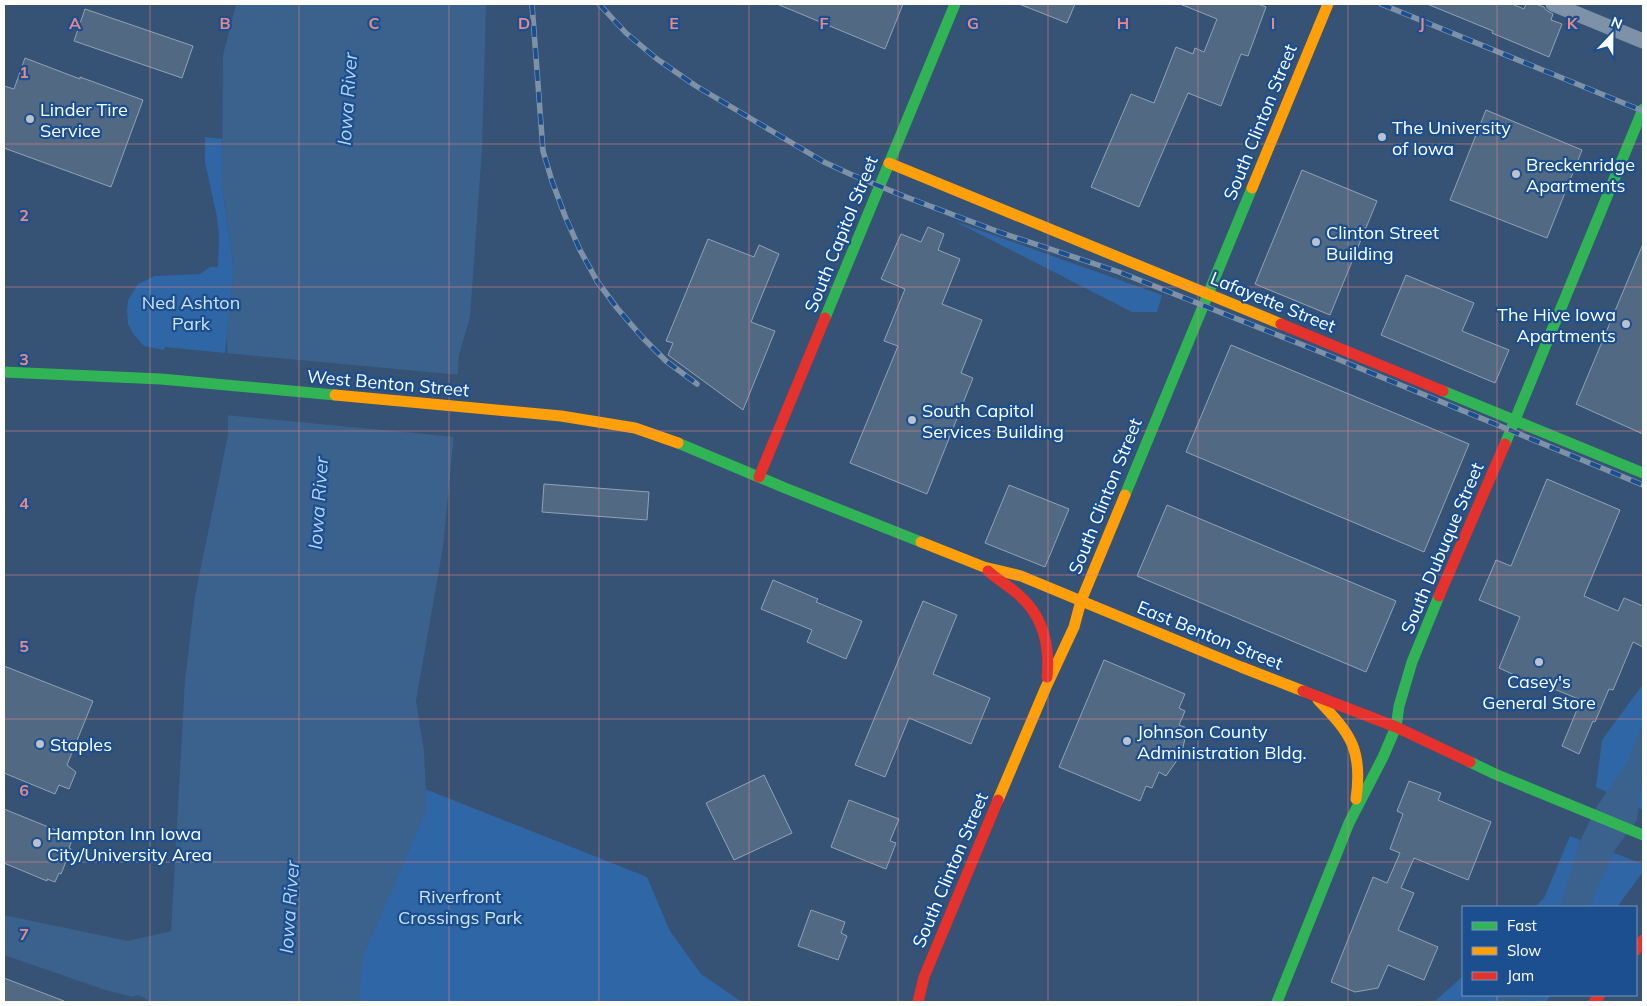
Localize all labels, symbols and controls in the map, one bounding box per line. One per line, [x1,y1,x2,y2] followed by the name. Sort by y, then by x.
[1587,10,1637,60] north arrow
[69,13,81,33] text: A
[219,13,231,33] text: B
[369,13,380,33] text: C
[518,13,530,33] text: D
[669,13,679,33] text: E
[819,13,829,33] text: F
[967,13,979,33] text: G
[1117,13,1129,33] text: H
[1271,13,1275,33] text: I
[1419,13,1425,33] text: J
[1567,13,1579,33] text: K
[1609,13,1625,33] text: N
[1218,41,1302,203] street label: South Clinton Street
[332,51,362,146] water label: Iowa River
[19,62,29,82] text: 1
[40,98,128,142] place label: Linder Tire Service
[24,113,36,125] marker: Linder Tire Service
[1392,116,1511,160] place label: The University of Iowa
[1376,131,1388,143] marker: The University of Iowa
[799,152,883,316] street label: South Capitol Street
[1526,153,1635,197] place label: Breckenridge Apartments
[1510,168,1522,180] marker: Breckenridge Apartments
[19,205,29,225] text: 2
[1326,221,1439,265] place label: Clinton Street Building
[1310,236,1322,248] marker: Clinton Street Building
[1207,266,1339,338] street label: Lafayette Street
[142,291,240,335] park label: Ned Ashton Park
[1497,303,1616,347] place label: The Hive Iowa Apartments
[1620,318,1632,330] marker: The Hive Iowa Apartments
[19,349,29,369] text: 3
[306,364,470,402] street label: West Benton Street
[922,399,1064,443] place label: South Capitol Services Building
[906,414,918,426] marker: South Capitol Services Building
[1063,415,1147,577] street label: South Clinton Street
[303,455,333,550] water label: Iowa River
[1395,459,1489,637] street label: South Dubuque Street
[19,493,29,513] text: 4
[1134,595,1286,675] street label: East Benton Street
[19,636,29,656] text: 5
[1533,656,1545,668] marker: Casey's General Store
[1482,670,1596,714] place label: Casey's General Store
[1137,720,1307,764] place label: Johnson County Administration Bldg.
[50,733,112,756] place label: Staples
[1121,735,1133,747] marker: Johnson County Administration Bldg.
[34,738,46,750] marker: Staples
[19,780,29,800] text: 6
[907,789,993,951] street label: South Clinton Street
[47,822,212,866] place label: Hampton Inn Iowa City/University Area
[31,837,43,849] marker: Hampton Inn Iowa City/University Area
[274,859,304,954] water label: Iowa River
[398,885,523,929] park label: Riverfront Crossings Park
[1462,906,1637,996] legend
[1507,916,1537,935] text: Fast
[19,924,29,944] text: 7
[1507,941,1541,960] text: Slow
[1507,966,1534,985] text: Jam

